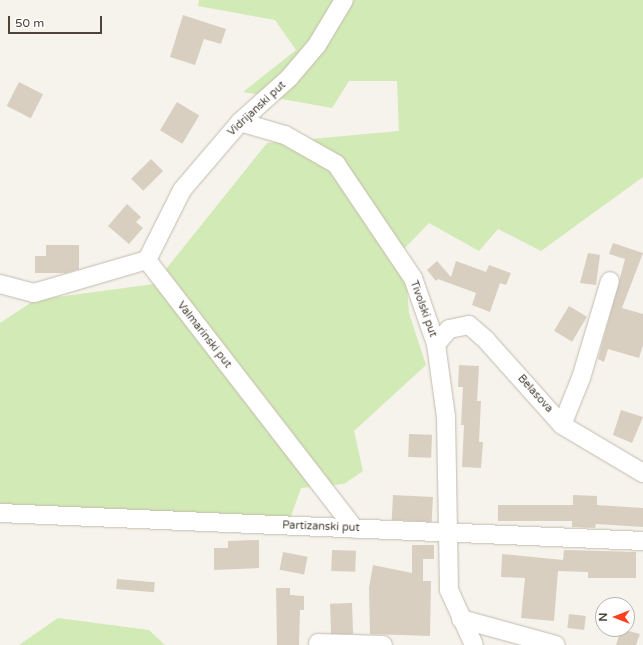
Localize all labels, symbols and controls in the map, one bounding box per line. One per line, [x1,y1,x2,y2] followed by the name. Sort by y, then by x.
[10,8,104,34] scale bar
[15,16,44,30] text: 50 m
[225,79,289,139] street label: Vidrijanski put
[407,279,439,339] street label: Tivolski put
[174,299,234,371] street label: Valmarinski put
[515,372,555,416] street label: Belasova
[282,519,360,535] street label: Partizanski put
[595,597,635,637] north arrow
[597,613,610,621] text: N

